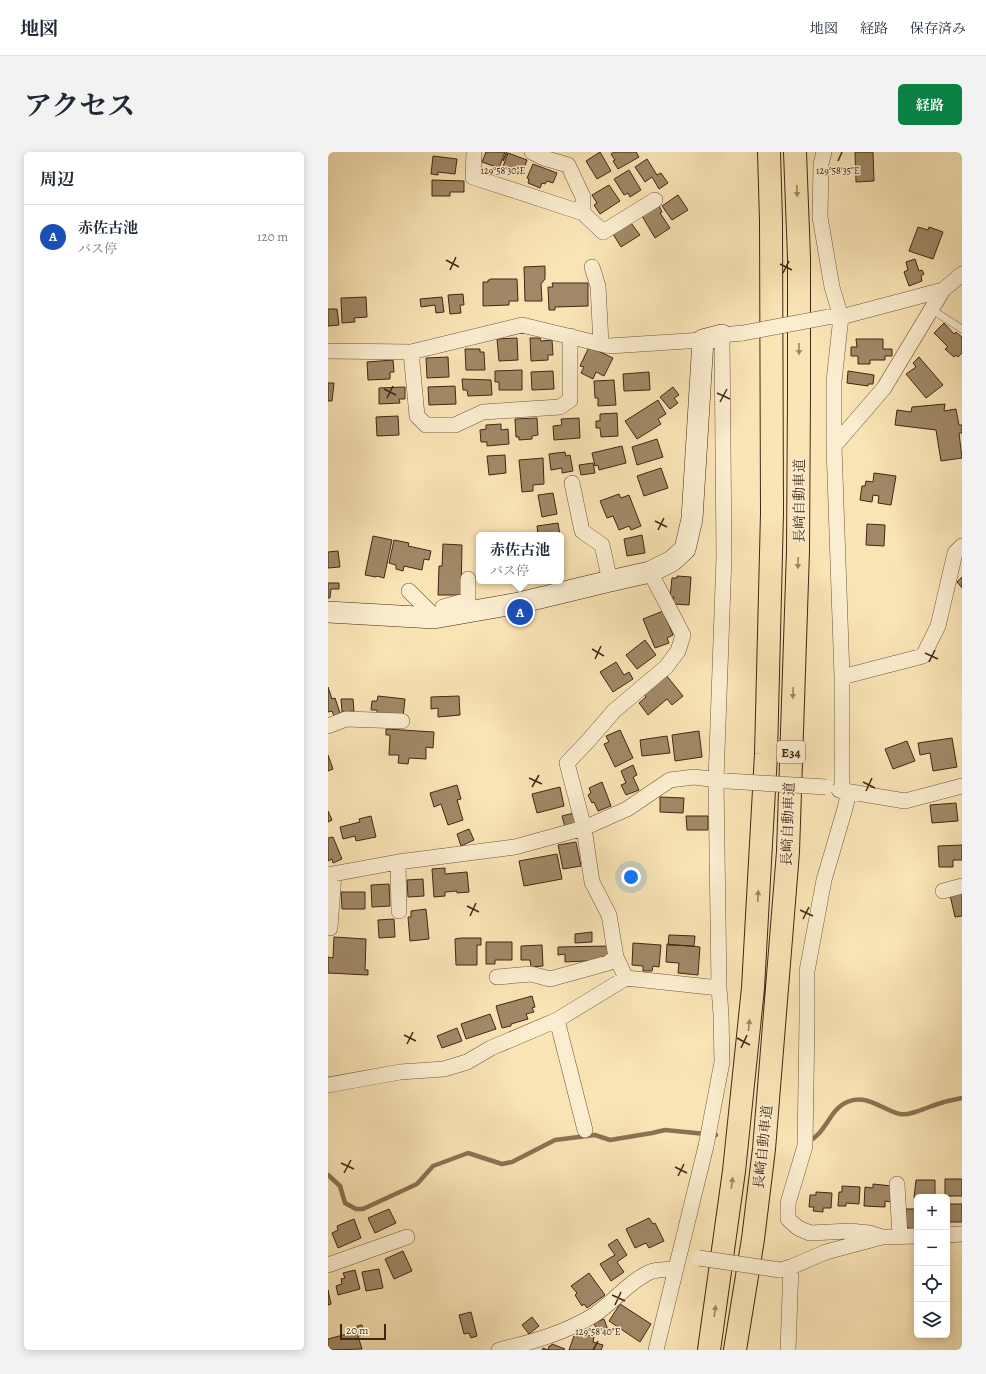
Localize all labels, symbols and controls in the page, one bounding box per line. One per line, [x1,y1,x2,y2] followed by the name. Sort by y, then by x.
[20,16,58,42] text: 地図
[810,19,838,38] text: 地図
[860,19,888,38] text: 経路
[910,19,966,38] text: 保存済み
[898,84,962,125] button: 経路
[24,87,135,125] text: アクセス
[480,164,526,177] text: 129°58'30"E
[816,164,860,177] text: 129°58'35"E
[40,168,74,191] text: 周辺
[793,185,800,197] one-way arrow
[78,218,138,238] text: 赤佐古池
[49,228,57,245] text: A
[257,228,288,245] text: 120 m
[78,240,117,257] text: バス停
[796,343,802,356] one-way arrow
[790,459,809,543] street label: 長崎自動車道
[476,532,564,584] popup
[490,540,550,560] text: 赤佐古池
[794,557,801,569] one-way arrow
[490,562,529,579] text: バス停
[507,597,533,627] pin: A
[790,687,797,699] one-way arrow
[777,741,805,763] road number: E34
[777,782,799,866] street label: 長崎自動車道
[621,867,641,887] your location
[755,889,761,902] one-way arrow
[746,1019,752,1032] one-way arrow
[749,1104,777,1190] street label: 長崎自動車道
[729,1177,736,1189] one-way arrow
[914,1194,950,1338] map controls
[914,1194,950,1230] button: +
[914,1230,950,1266] button: −
[914,1266,950,1302] button: locate
[914,1302,950,1338] button: layers
[712,1305,718,1317] one-way arrow
[340,1322,386,1341] scale bar
[346,1323,368,1338] text: 20 m
[575,1325,621,1338] text: 129°58'40"E

